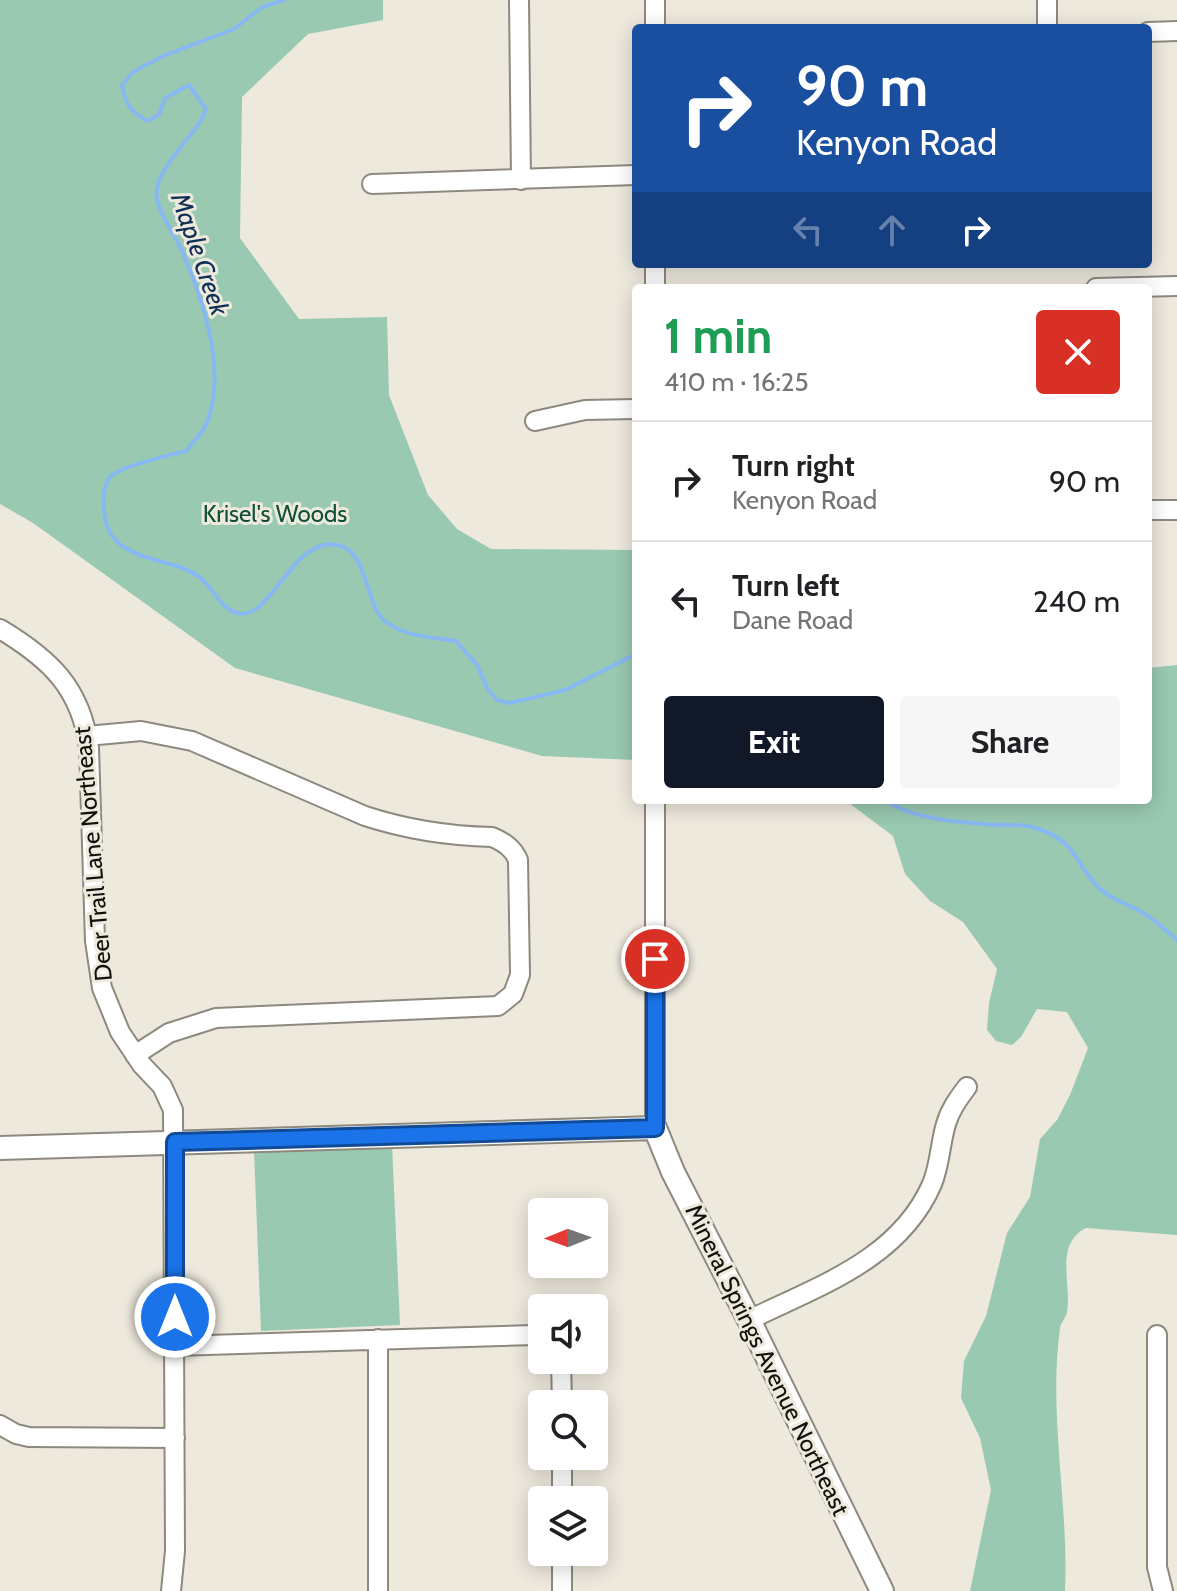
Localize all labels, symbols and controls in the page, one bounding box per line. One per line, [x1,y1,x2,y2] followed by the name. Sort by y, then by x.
[796,52,928,120] text: 90 m
[664,56,768,160] icon: right
[796,120,997,164] text: Kenyon Road
[164,188,236,320] water label: Maple Creek
[786,208,830,252] icon: left
[870,208,914,252] icon: ahead
[954,208,998,252] icon: right
[664,307,772,365] text: 1 min
[1036,310,1120,394] button: close
[664,366,809,398] text: 410 m · 16:25
[732,447,855,484] text: Turn right
[664,459,708,503] icon: right
[1049,463,1120,500] text: 90 m
[732,484,877,516] text: Kenyon Road
[203,499,347,528] park label: Krisel's Woods
[732,567,840,604] text: Turn left
[664,579,708,623] icon: left
[1033,583,1120,620] text: 240 m
[732,604,853,636] text: Dane Road
[664,696,884,788] button: Exit
[900,696,1120,788] button: Share
[67,725,118,983] street label: Deer Trail Lane Northeast
[621,925,689,993] pin
[633,937,677,981] icon: arrive
[528,1198,608,1278] north arrow
[528,1198,608,1566] map controls
[679,1200,856,1520] street label: Mineral Springs Avenue Northeast
[133,1275,217,1359] position arrow
[528,1294,608,1374] button: sound
[528,1390,608,1470] button: search
[528,1486,608,1566] button: layers

